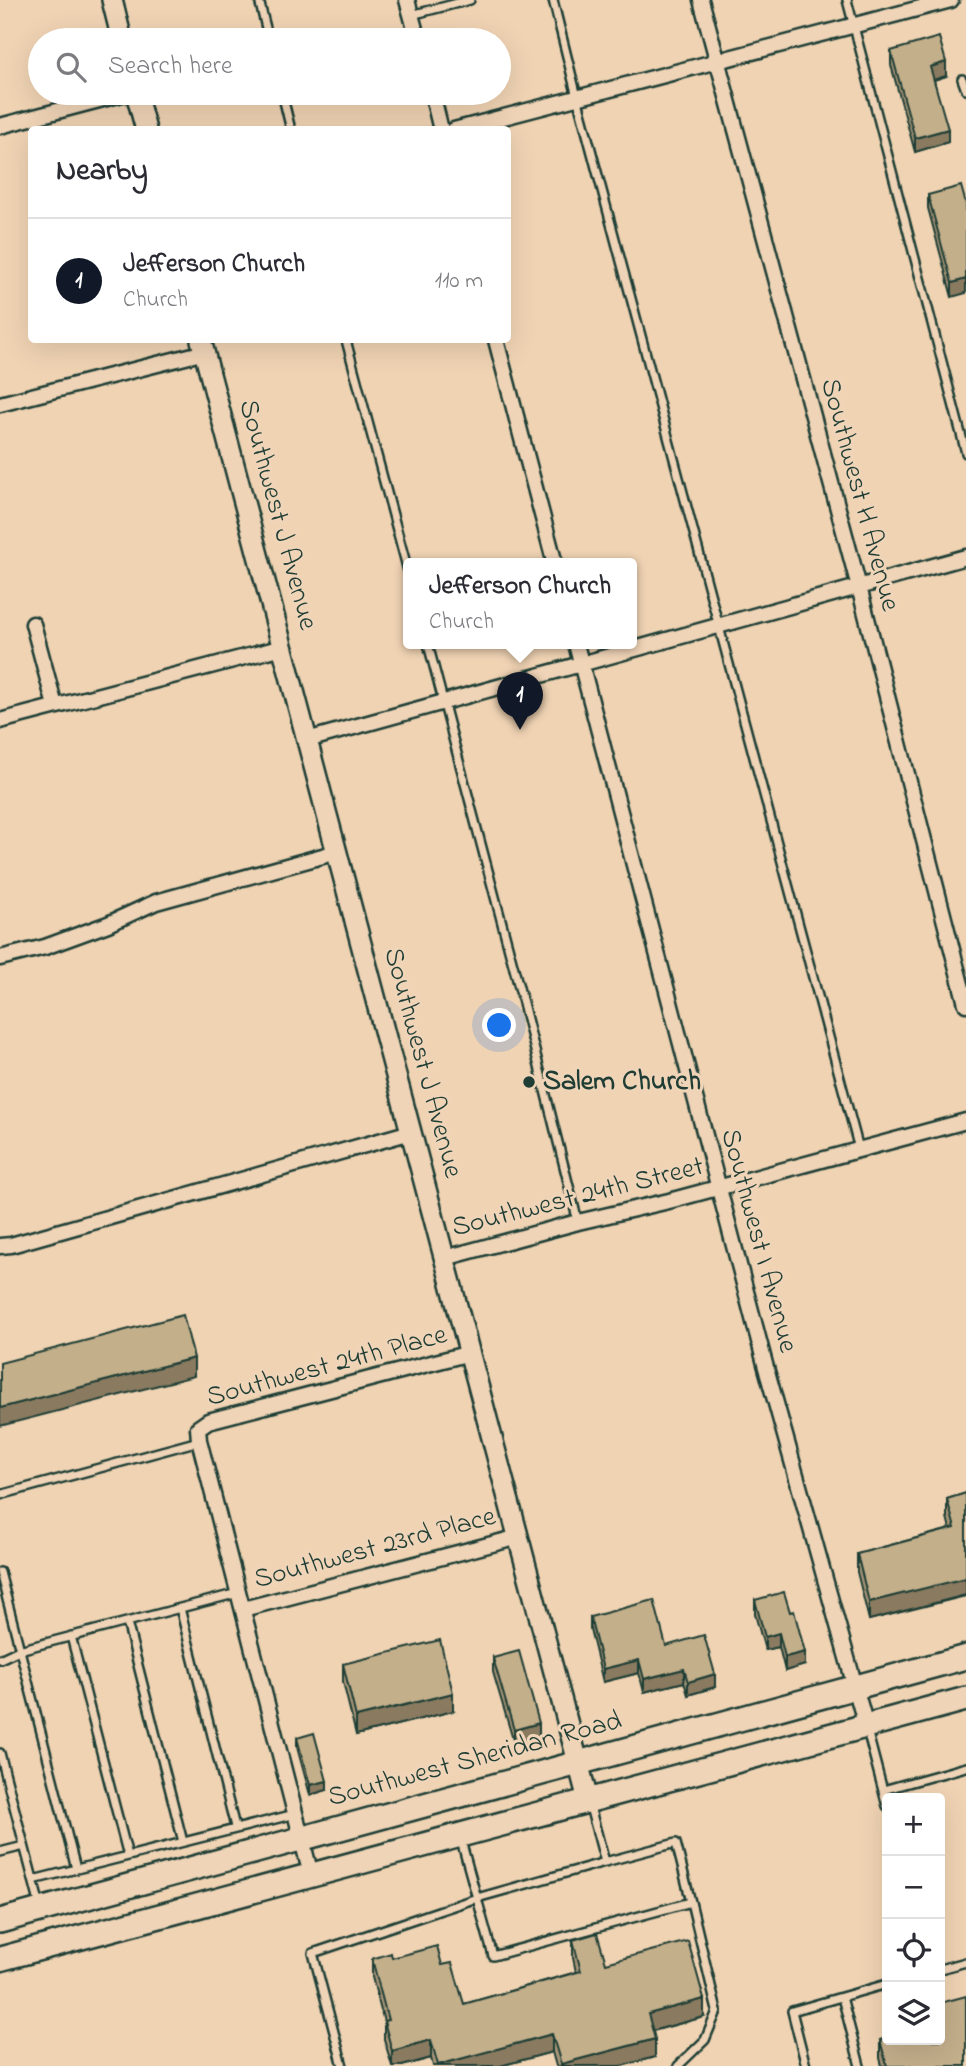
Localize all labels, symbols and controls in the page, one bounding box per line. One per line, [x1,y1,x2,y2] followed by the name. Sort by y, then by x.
[28,28,511,105] search box
[52,48,90,86] icon: search
[108,48,233,86] text: Search here
[56,150,148,194] text: Nearby
[123,246,305,284] text: Jefferson Church
[75,265,83,298] text: 1
[435,265,483,298] text: 110 m
[123,284,188,317] text: Church
[808,374,910,617] street label: Southwest H Avenue
[227,395,328,635] street label: Southwest J Avenue
[403,558,637,649] popup
[429,568,611,606] text: Jefferson Church
[429,606,494,639] text: Church
[497,672,543,730] pin: 1
[372,943,473,1183] street label: Southwest J Avenue
[482,1008,516,1042] your location
[543,1062,701,1103] place label: Salem Church
[521,1074,537,1090] marker: Salem Church
[708,1125,808,1358] street label: Southwest I Avenue
[448,1147,708,1249] street label: Southwest 24th Street
[202,1315,452,1419] street label: Southwest 24th Place
[249,1497,501,1601] street label: Southwest 23rd Place
[323,1701,627,1819] street label: Southwest Sheridan Road
[882,1793,945,2045] map controls
[882,1793,945,1856] button: +
[882,1856,945,1919] button: −
[882,1919,945,1982] button: locate
[882,1982,945,2045] button: layers

